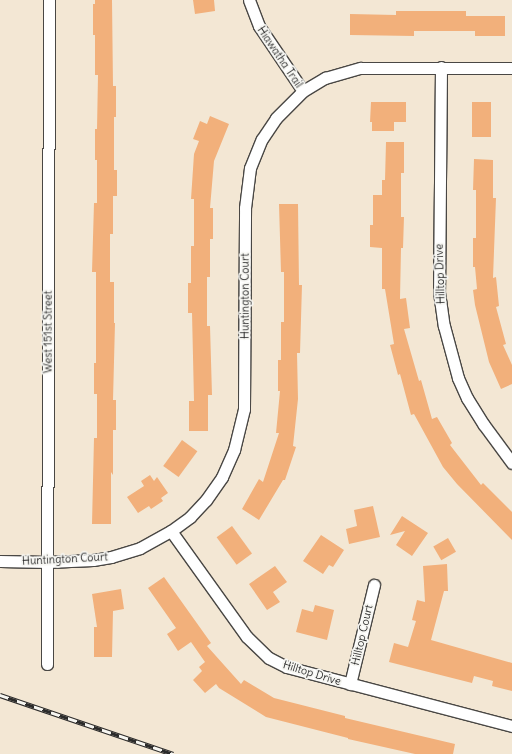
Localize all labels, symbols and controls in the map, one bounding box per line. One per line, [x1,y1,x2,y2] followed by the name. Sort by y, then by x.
[255,24,305,90] street label: Hiawatha Trail
[432,244,448,304] street label: Hilltop Drive
[238,253,252,339] street label: Huntington Court
[41,291,55,373] street label: West 151st Street
[22,550,108,568] street label: Huntington Court
[349,603,375,667] street label: Hilltop Court
[281,658,343,688] street label: Hilltop Drive

